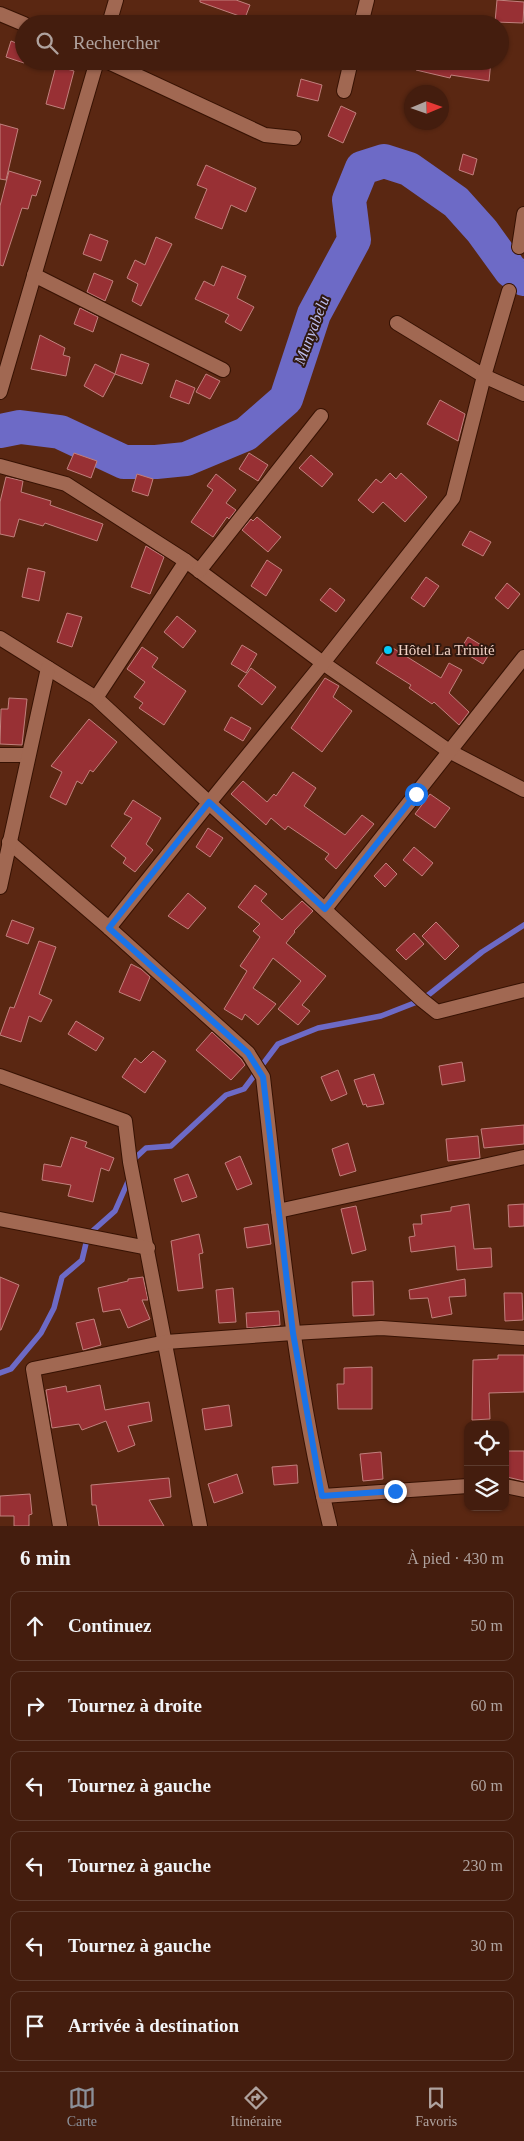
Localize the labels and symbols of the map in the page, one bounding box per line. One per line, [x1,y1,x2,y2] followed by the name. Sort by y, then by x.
[404,85,449,130] north arrow
[290,294,333,368] water label: Munyabelu
[398,642,495,658] place label: Hôtel La Trinité
[382,644,394,656] marker: Hôtel La Trinité
[405,783,428,806] route start
[384,1480,407,1503] route end

